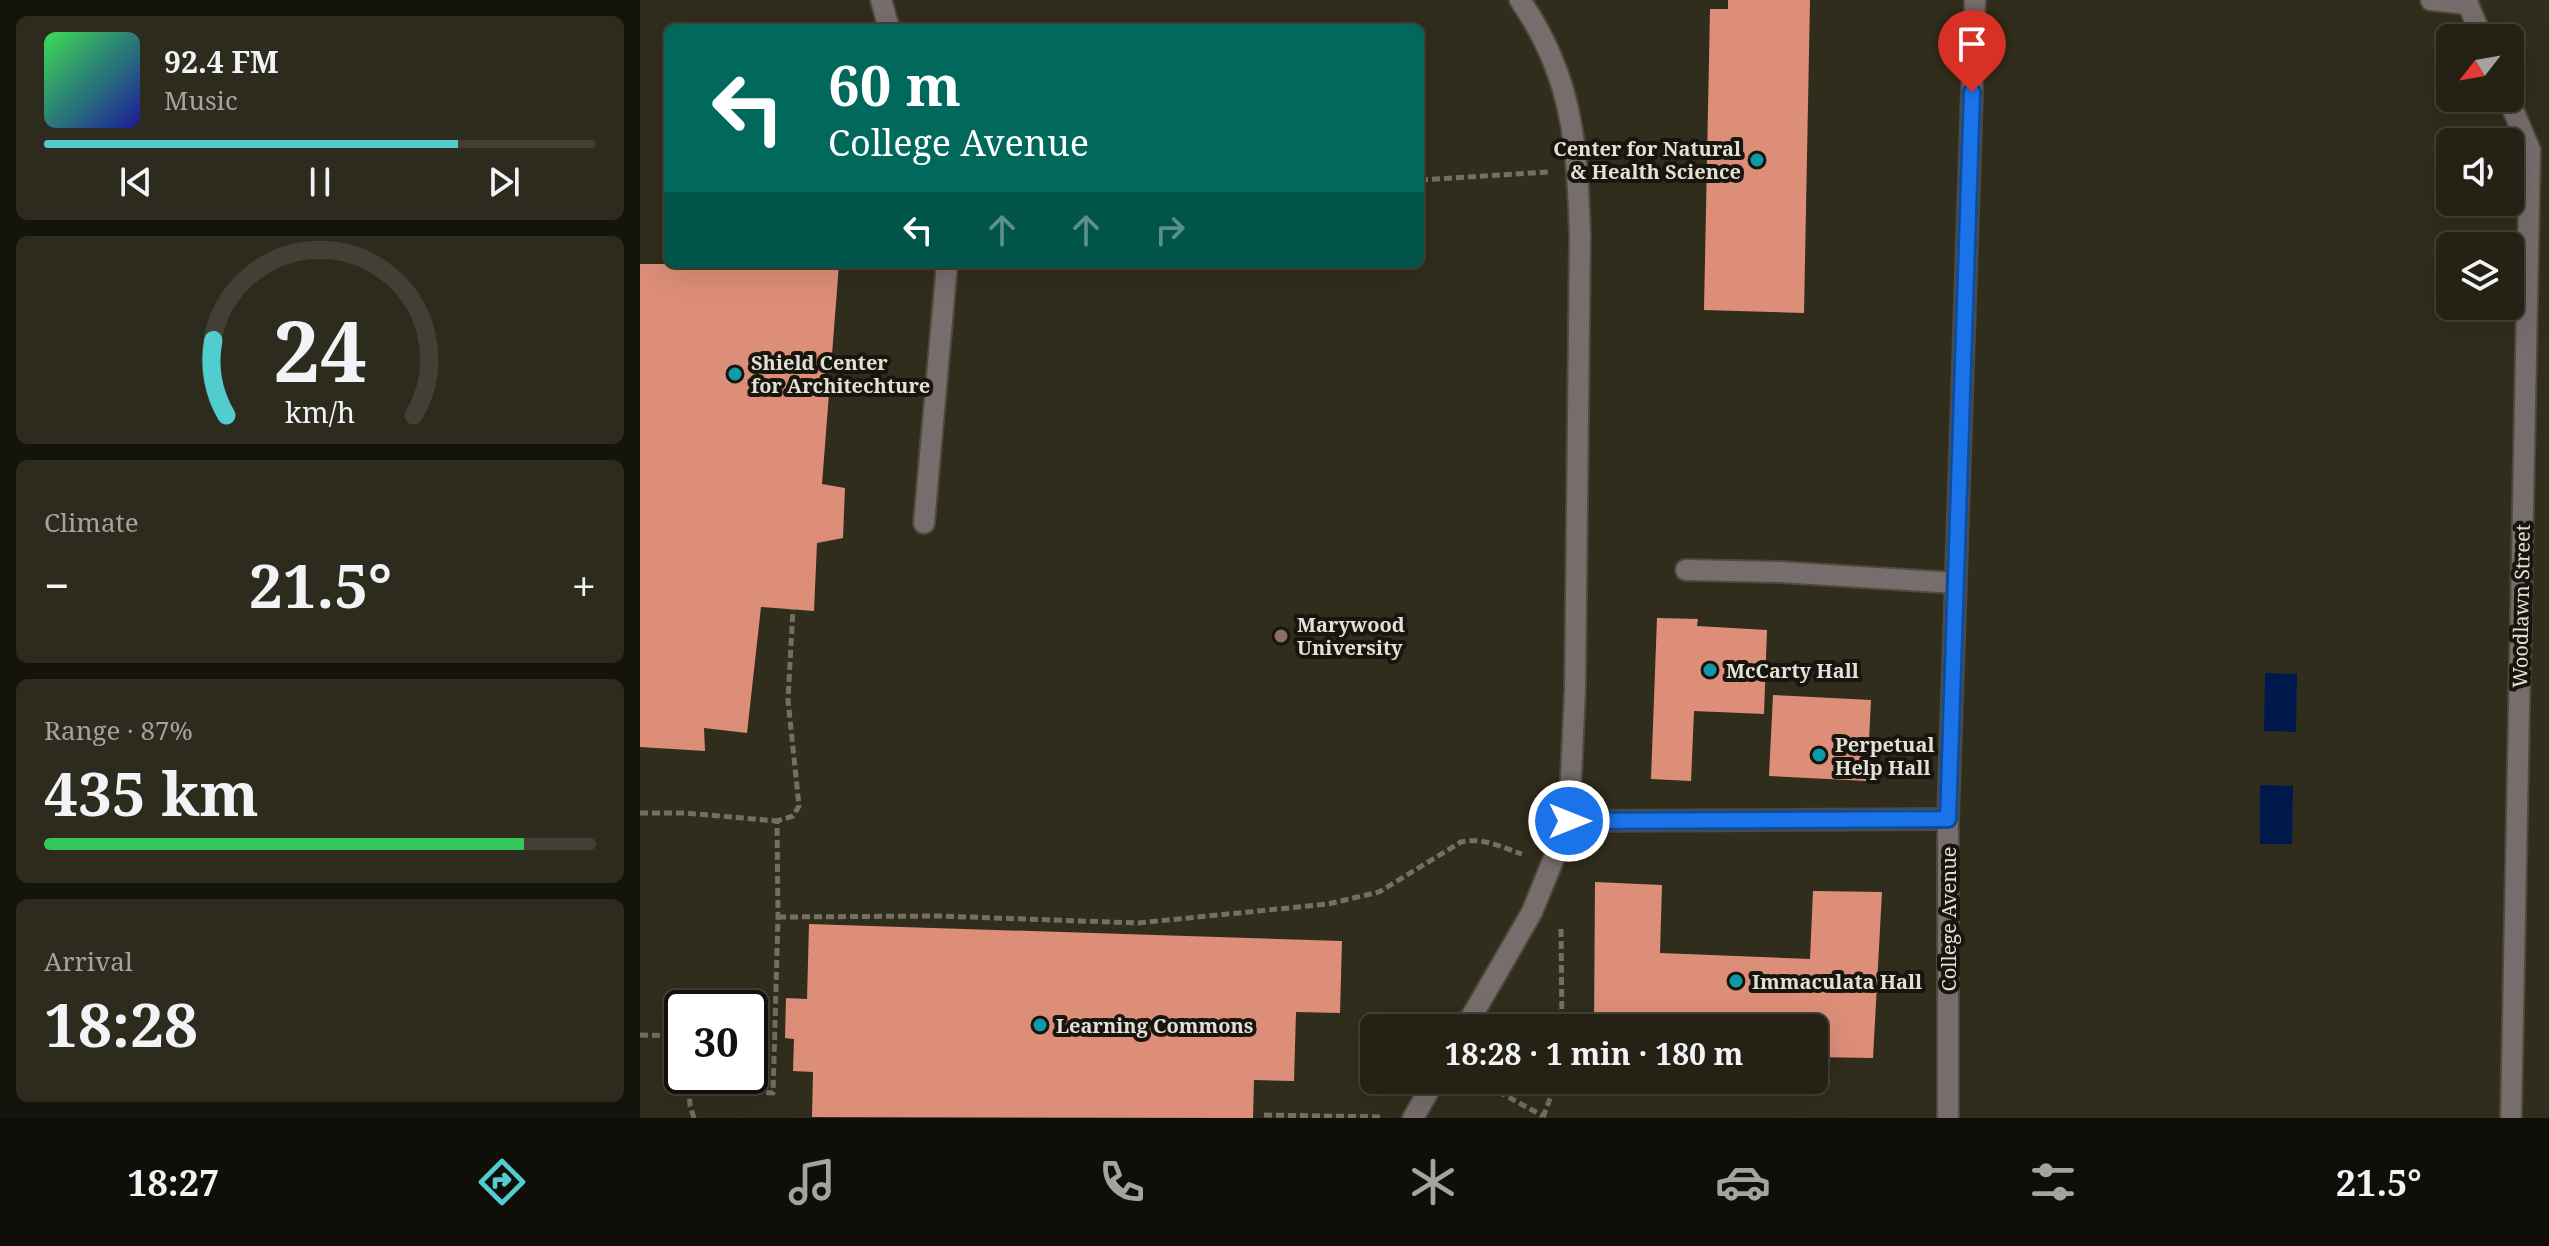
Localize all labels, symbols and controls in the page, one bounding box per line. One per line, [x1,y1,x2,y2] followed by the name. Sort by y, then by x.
[1938,10,2006,92] pin
[1950,22,1994,66] icon: arrive
[2436,24,2524,112] north arrow
[2436,24,2524,320] map controls
[164,41,279,82] text: 92.4 FM
[828,46,961,122] text: 60 m
[696,56,800,160] icon: left
[164,82,238,118] text: Music
[828,118,1089,167] text: College Avenue
[2436,128,2524,216] button: sound
[1553,135,1741,185] place label: Center for Natural & Health Science
[1748,151,1766,169] marker: Center for Natural & Health Science
[114,160,158,204] icon: previous
[298,160,342,204] icon: pause
[482,160,526,204] icon: next
[896,208,940,252] icon: left
[980,208,1024,252] icon: ahead
[1064,208,1108,252] icon: ahead
[1148,208,1192,252] icon: right
[2436,232,2524,320] button: layers
[273,292,367,405] text: 24
[751,349,930,399] place label: Shield Center for Architechture
[726,365,744,383] marker: Shield Center for Architechture
[285,392,355,431] text: km/h
[44,504,139,540] text: Climate
[2506,524,2536,688] street label: Woodlawn Street
[249,544,392,626] text: 21.5°
[44,555,69,615] text: −
[571,555,596,615] text: +
[1297,611,1405,661] place label: Marywood University
[1272,627,1290,645] marker: Marywood University
[1726,657,1859,684] place label: McCarty Hall
[1701,661,1719,679] marker: McCarty Hall
[44,712,193,748] text: Range · 87%
[1835,731,1934,781] place label: Perpetual Help Hall
[1810,746,1828,764] marker: Perpetual Help Hall
[44,752,259,834] text: 435 km
[1527,779,1611,863] position arrow
[1935,846,1962,992] street label: College Avenue
[44,943,133,979] text: Arrival
[1752,968,1922,995] place label: Immaculata Hall
[1727,972,1745,990] marker: Immaculata Hall
[44,983,198,1065] text: 18:28
[664,990,768,1094] speed limit sign: 30
[1056,1012,1253,1039] place label: Learning Commons
[1031,1016,1049,1034] marker: Learning Commons
[1445,1033,1743,1074] text: 18:28 · 1 min · 180 m
[474,1154,530,1210] icon: directions
[784,1154,840,1210] icon: music
[1094,1154,1150,1210] icon: phone
[1405,1154,1461,1210] icon: climate
[1715,1154,1771,1210] icon: car
[2025,1154,2081,1210] icon: filters
[127,1158,219,1207] text: 18:27
[2336,1158,2422,1207] text: 21.5°

